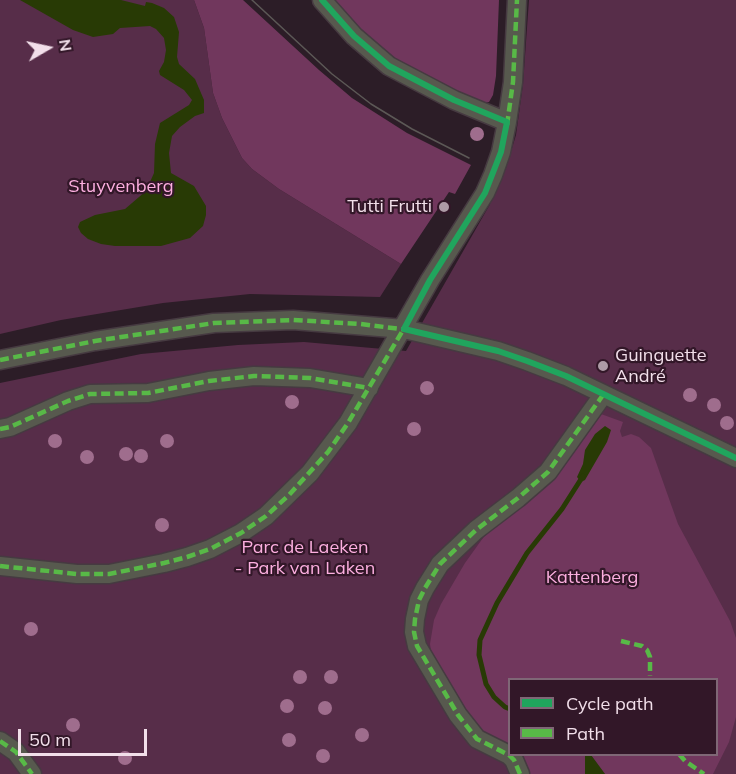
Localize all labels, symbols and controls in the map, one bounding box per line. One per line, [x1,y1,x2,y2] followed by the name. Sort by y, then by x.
[18,18,78,78] north arrow
[55,38,77,53] text: N
[68,176,174,198] park label: Stuyvenberg
[347,196,432,218] place label: Tutti Frutti
[437,200,451,214] marker: Tutti Frutti
[615,345,706,388] place label: Guinguette André
[596,359,610,373] marker: Guinguette André
[235,537,375,580] park label: Parc de Laeken - Park van Laken
[546,567,638,589] park label: Kattenberg
[508,678,718,756] legend
[566,692,653,715] text: Cycle path
[21,717,150,755] scale bar
[566,722,605,745] text: Path
[29,728,71,751] text: 50 m

